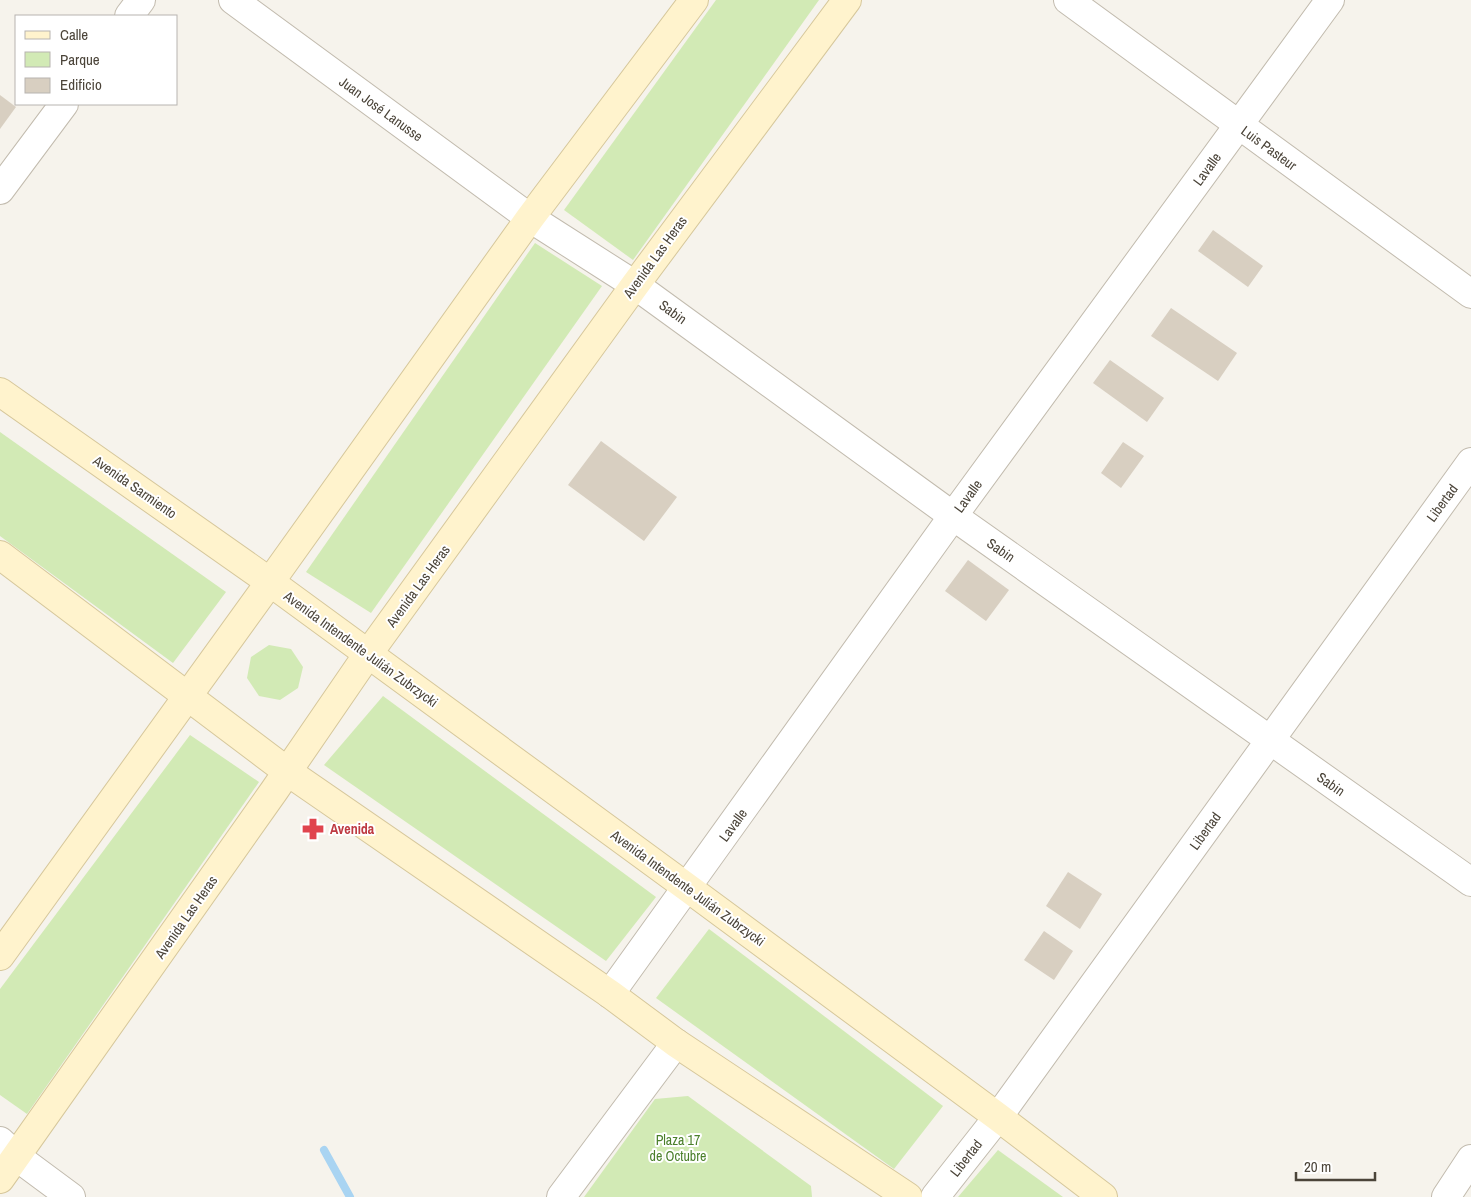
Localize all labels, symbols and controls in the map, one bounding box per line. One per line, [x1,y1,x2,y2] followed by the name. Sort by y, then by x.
[15,15,178,105] legend
[60,24,88,45] text: Calle
[60,49,100,70] text: Parque
[336,73,426,145] street label: Juan José Lanusse
[60,74,102,95] text: Edificio
[1238,122,1301,174] street label: Luis Pasteur
[1189,149,1225,189] street label: Lavalle
[618,212,691,303] street label: Avenida Las Heras
[656,296,690,328] street label: Sabin
[89,451,180,523] street label: Avenida Sarmiento
[950,476,986,516] street label: Lavalle
[1422,481,1462,525] street label: Libertad
[984,534,1018,566] street label: Sabin
[381,541,454,632] street label: Avenida Las Heras
[280,586,442,711] street label: Avenida Intendente Julián Zubrzycki
[1314,768,1348,800] street label: Sabin
[715,805,751,845] street label: Lavalle
[1185,809,1225,853] street label: Libertad
[300,816,326,842] pharmacy icon: Avenida
[330,820,375,838] place label: Avenida
[607,825,769,950] street label: Avenida Intendente Julián Zubrzycki
[150,872,221,963] street label: Avenida Las Heras
[650,1131,706,1165] park label: Plaza 17 de Octubre
[946,1136,986,1180] street label: Libertad
[1296,1150,1375,1182] scale bar
[1304,1156,1331,1177] text: 20 m

